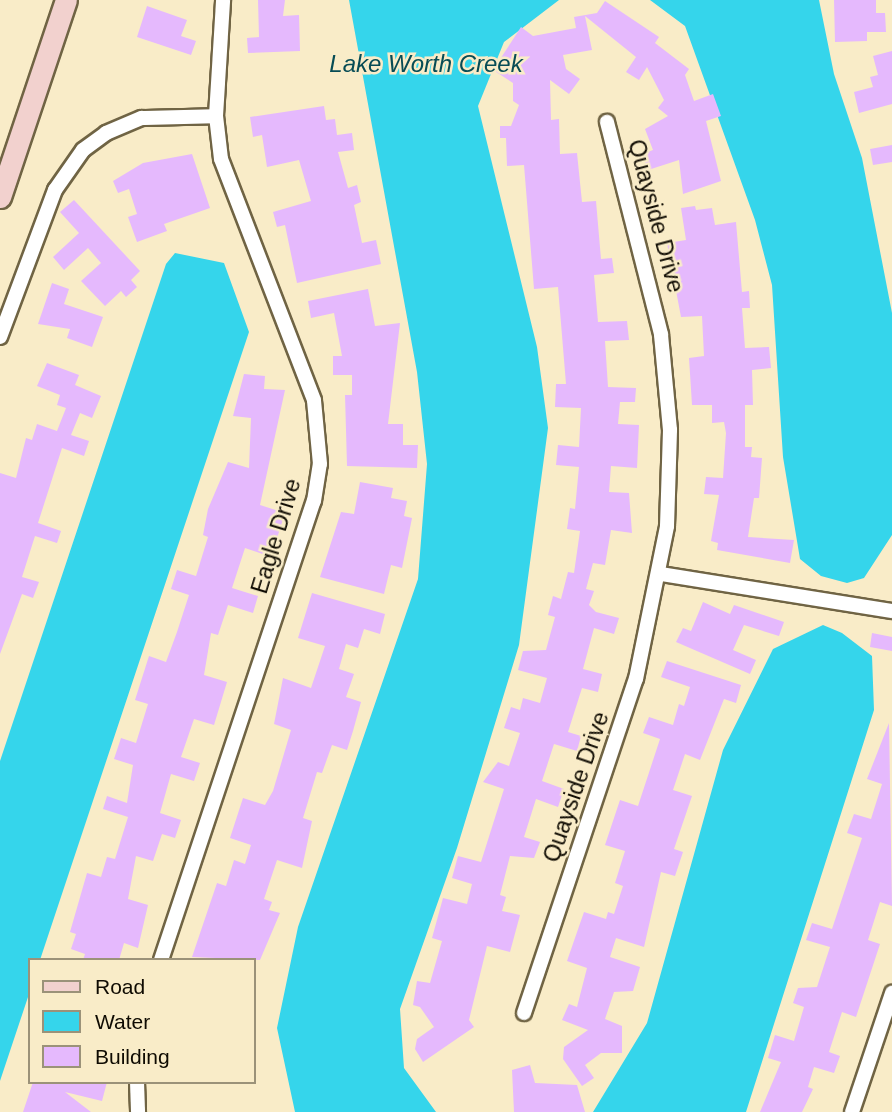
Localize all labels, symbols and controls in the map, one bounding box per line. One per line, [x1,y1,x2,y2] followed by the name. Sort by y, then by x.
[329,50,523,78] water label: Lake Worth Creek
[622,136,690,296] street label: Quayside Drive
[245,475,307,597] street label: Eagle Drive
[537,708,615,866] street label: Quayside Drive
[28,958,256,1084] legend
[95,975,145,998] text: Road
[95,1010,150,1033] text: Water
[95,1045,170,1068] text: Building

